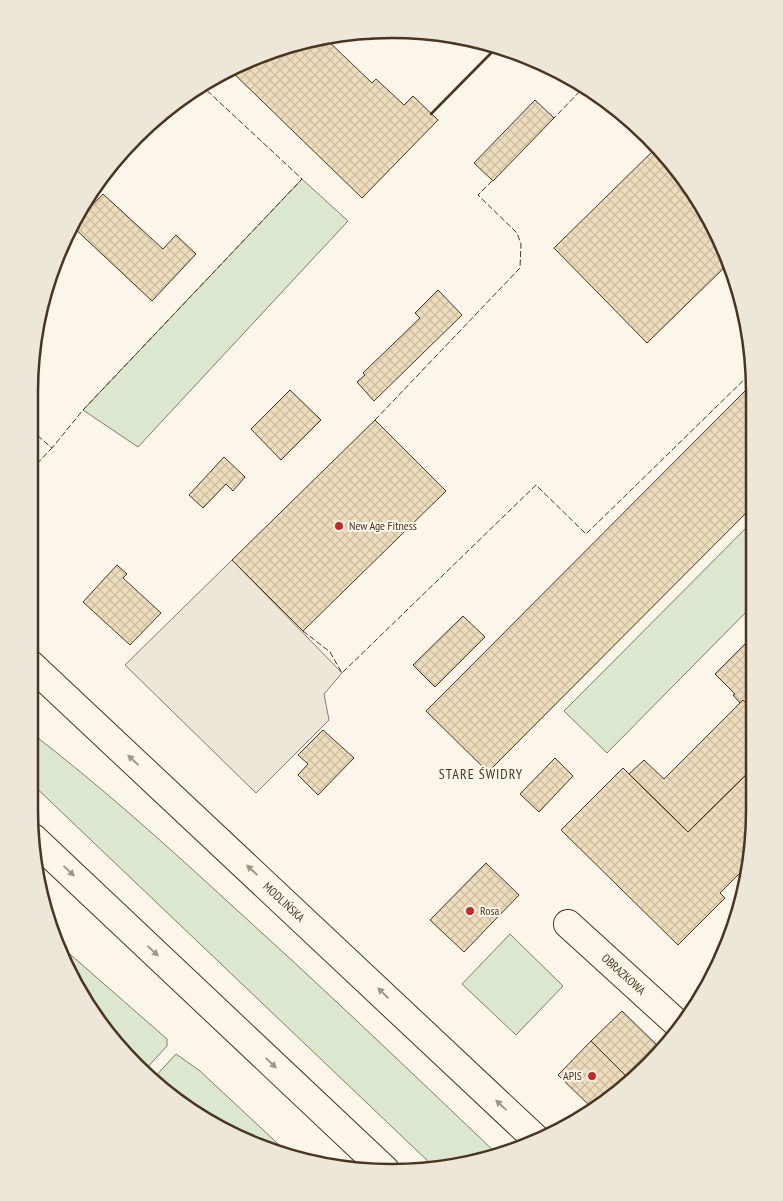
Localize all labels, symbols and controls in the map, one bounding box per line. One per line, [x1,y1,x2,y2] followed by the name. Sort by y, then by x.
[349,518,417,533] place label: New Age Fitness
[333,520,345,532] marker: New Age Fitness
[127,754,139,766] one-way arrow
[439,765,523,783] district label: STARE ŚWIDRY
[63,865,75,877] one-way arrow
[245,865,258,876] one-way arrow
[260,879,308,925] street label: MODLIŃSKA
[480,903,500,918] place label: Rosa
[464,905,476,917] marker: Rosa
[147,945,159,957] one-way arrow
[599,950,649,998] street label: OBRAZKOWA
[378,987,390,999] one-way arrow
[265,1057,277,1069] one-way arrow
[563,1068,582,1083] place label: APIS
[586,1070,598,1082] marker: APIS
[495,1099,507,1111] one-way arrow

